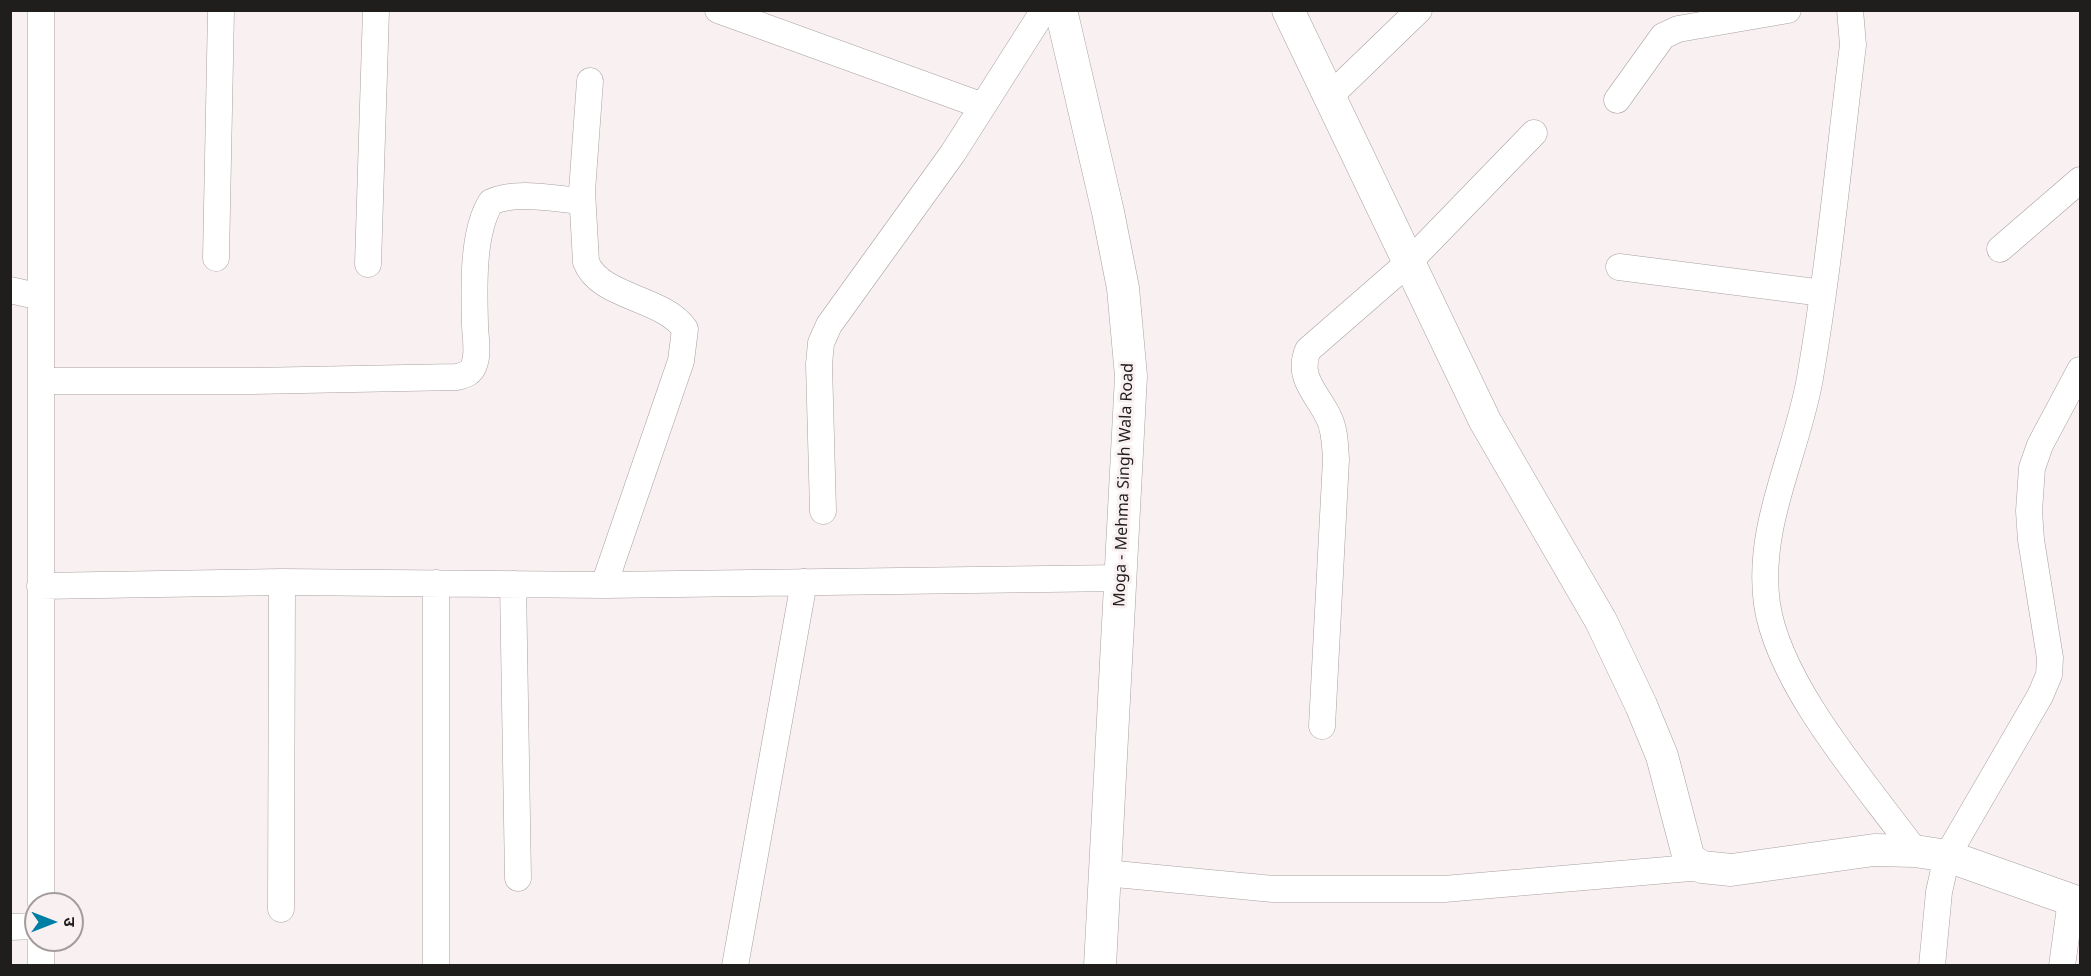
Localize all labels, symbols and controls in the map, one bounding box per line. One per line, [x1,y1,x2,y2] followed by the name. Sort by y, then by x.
[1110,363,1138,607] street label: Moga - Mehma Singh Wala Road
[24,892,84,952] north arrow
[59,917,81,927] text: उ

